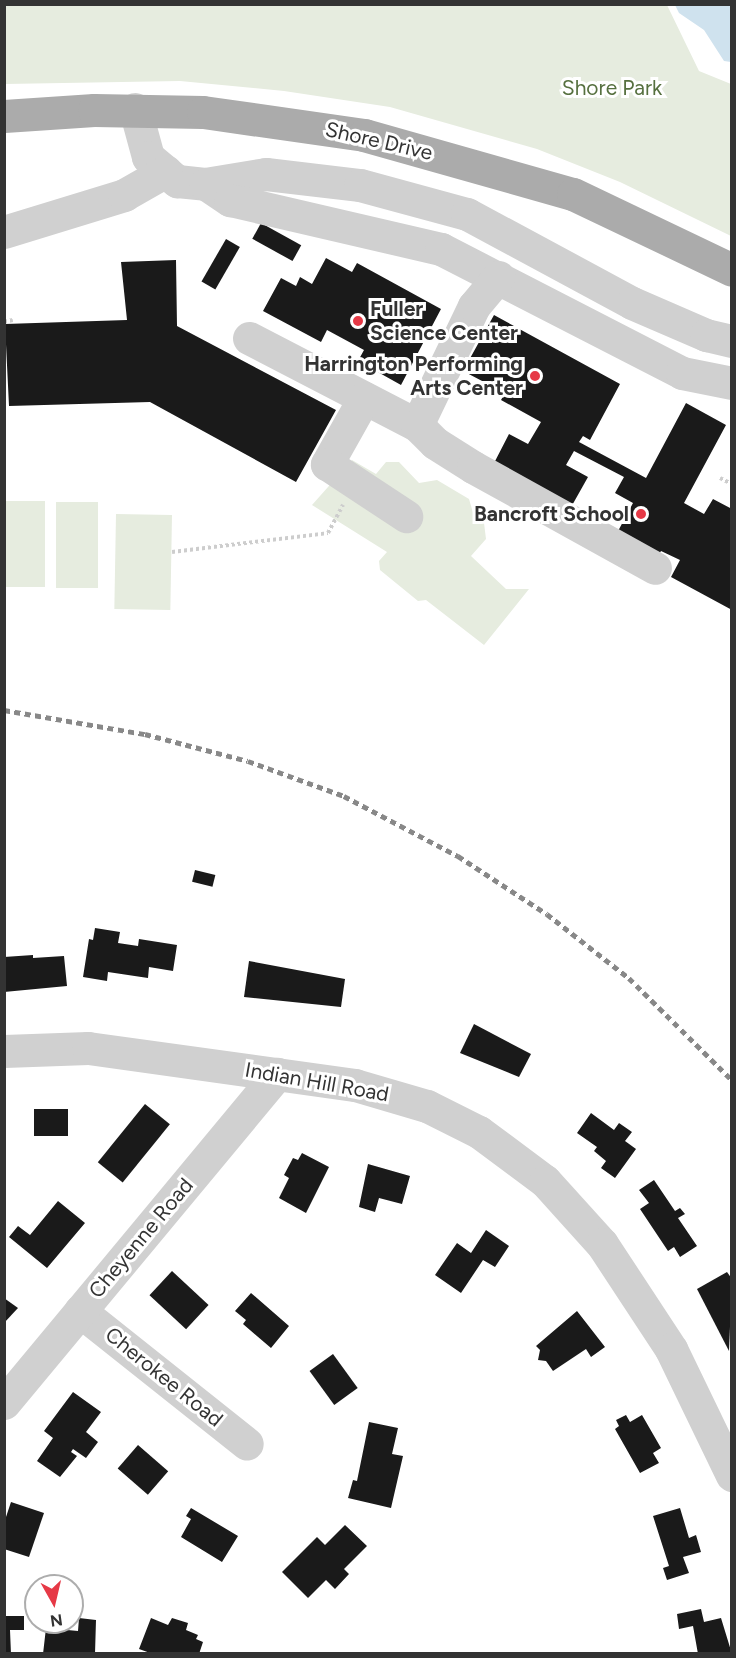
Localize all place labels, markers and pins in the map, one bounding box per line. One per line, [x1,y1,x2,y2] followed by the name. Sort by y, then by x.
[370,296,518,346] place label: Fuller Science Center
[351,314,365,328] marker: Fuller Science Center
[304,351,523,401] place label: Harrington Performing Arts Center
[528,369,542,383] marker: Harrington Performing Arts Center
[474,501,629,527] place label: Bancroft School
[634,507,648,521] marker: Bancroft School

